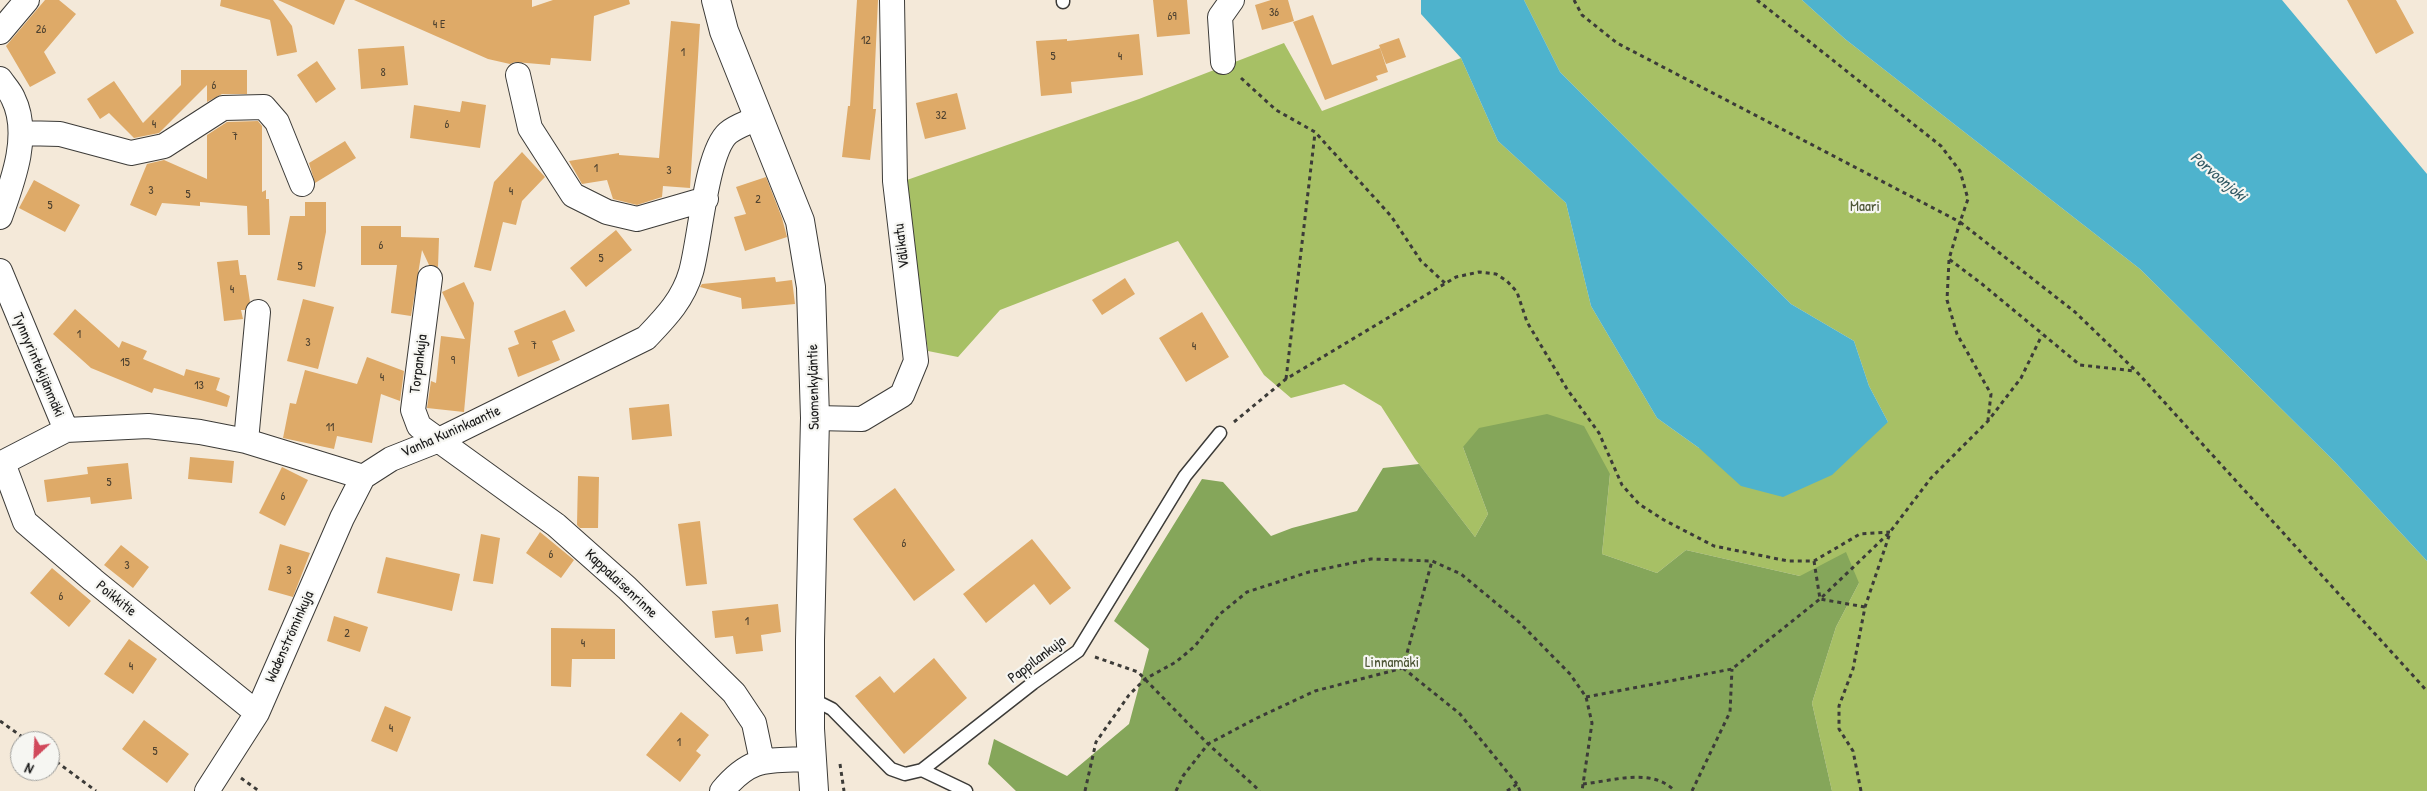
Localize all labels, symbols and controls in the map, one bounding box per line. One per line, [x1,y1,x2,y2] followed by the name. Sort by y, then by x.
[1269,6,1279,20] house number: 36
[1167,10,1177,24] house number: 69
[433,18,445,32] house number: 4 E
[36,23,46,37] house number: 26
[861,34,871,48] house number: 12
[681,46,685,60] house number: 1
[1050,50,1056,64] house number: 5
[1118,50,1122,64] house number: 4
[380,66,386,80] house number: 8
[212,79,216,93] house number: 6
[936,109,946,123] house number: 32
[152,118,156,132] house number: 4
[445,118,449,132] house number: 6
[232,130,238,144] house number: 7
[2186,148,2250,206] water label: Porvoonjoki
[594,162,598,176] house number: 1
[666,164,672,178] house number: 3
[148,184,154,198] house number: 3
[509,185,513,199] house number: 4
[185,188,191,202] house number: 5
[755,193,761,207] house number: 2
[1850,198,1880,216] park label: Maari
[47,199,53,213] house number: 5
[890,223,914,269] street label: Välikatu
[379,239,383,253] house number: 6
[598,252,604,266] house number: 5
[297,260,303,274] house number: 5
[230,283,234,297] house number: 4
[8,310,68,420] street label: Tynnyrintekijänmäki
[77,328,81,342] house number: 1
[406,333,432,395] street label: Torpankuja
[305,336,311,350] house number: 3
[531,339,537,353] house number: 7
[1192,340,1196,354] house number: 4
[804,344,824,430] street label: Suomenkyläntie
[451,354,455,368] house number: 9
[120,356,130,370] house number: 15
[380,371,384,385] house number: 4
[194,379,204,393] house number: 13
[399,402,503,462] street label: Vanha Kuninkaantie
[326,421,334,435] house number: 11
[106,476,112,490] house number: 5
[281,490,285,504] house number: 6
[902,537,906,551] house number: 6
[581,546,661,622] street label: Kappalaisenrinne
[549,548,553,562] house number: 6
[124,559,130,573] house number: 3
[286,564,292,578] house number: 3
[92,577,140,621] street label: Poikkitie
[262,588,318,686] street label: Wadenströminkuja
[59,590,63,604] house number: 6
[745,615,749,629] house number: 1
[344,627,350,641] house number: 2
[1005,632,1069,688] street label: Pappilankuja
[581,637,585,651] house number: 4
[1365,654,1419,672] park label: Linnamäki
[129,660,133,674] house number: 4
[389,722,393,736] house number: 4
[10,731,60,781] north arrow
[677,736,681,750] house number: 1
[152,745,158,759] house number: 5
[21,759,36,779] text: N

